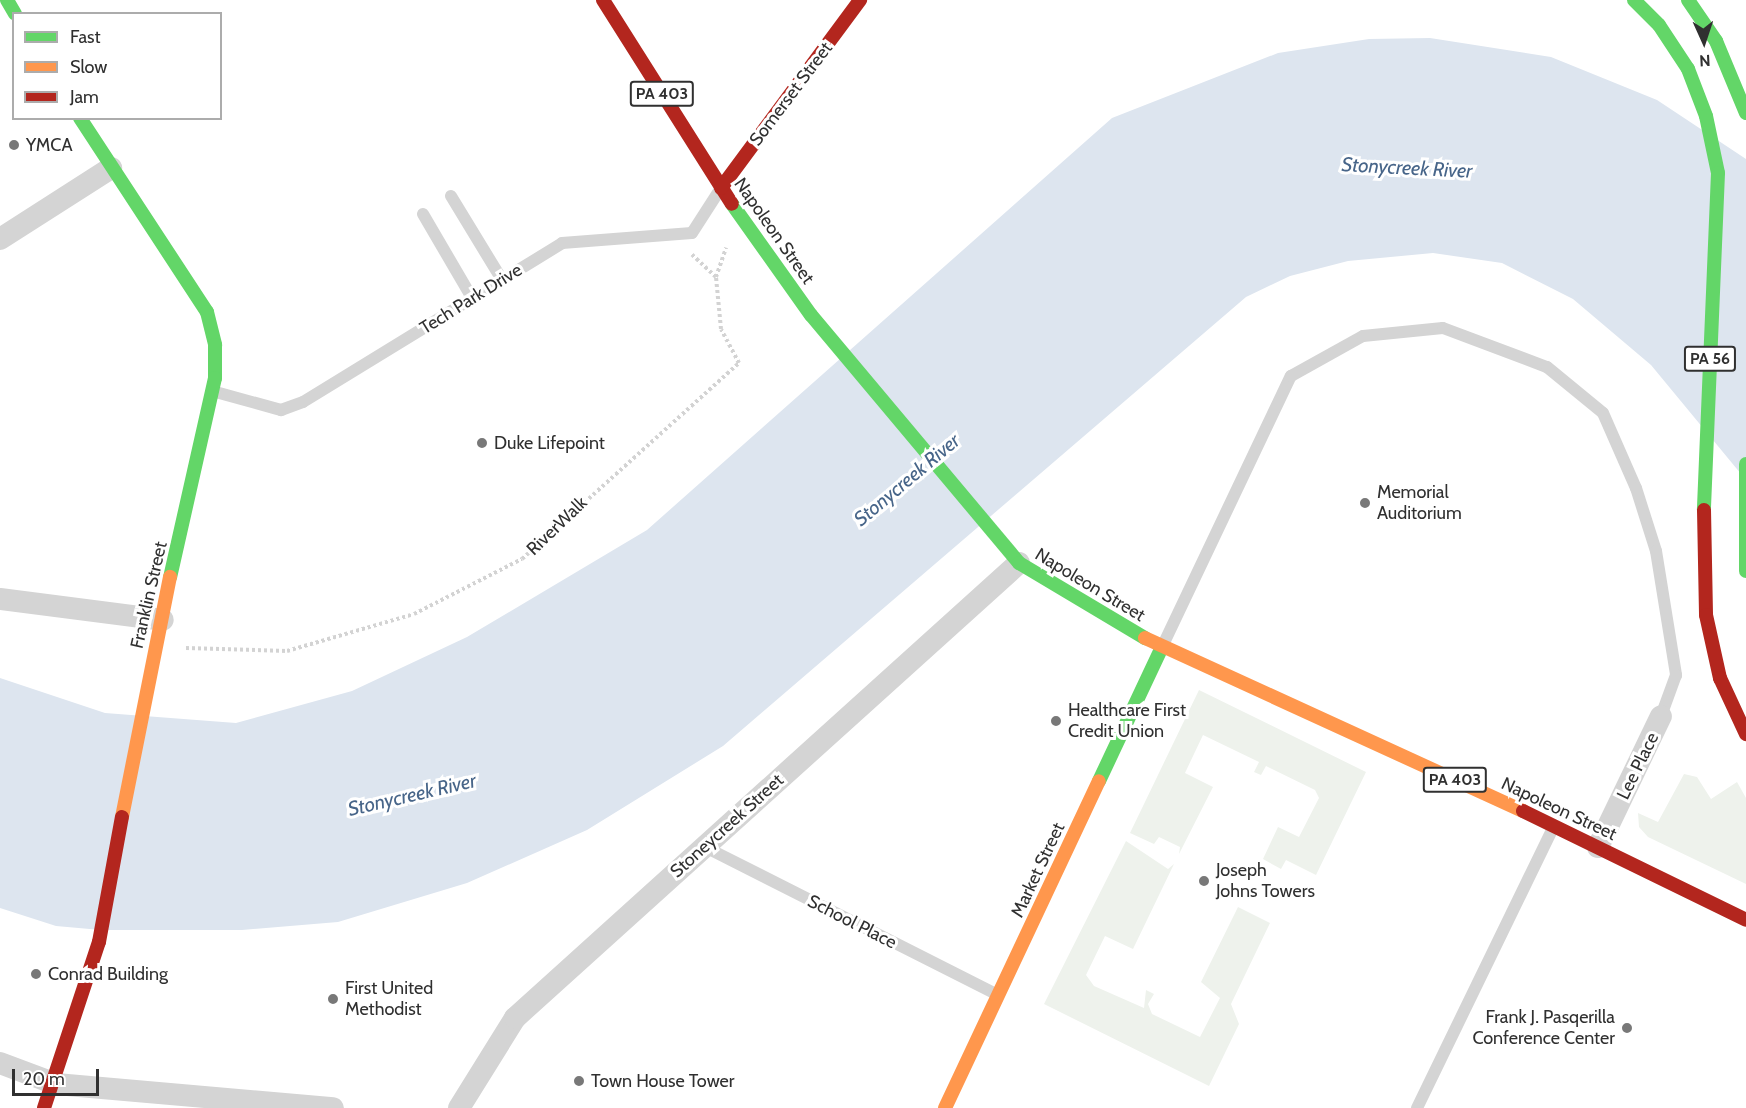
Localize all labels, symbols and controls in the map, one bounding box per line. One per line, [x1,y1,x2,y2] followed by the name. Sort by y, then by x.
[12,12,222,120] legend
[1674,12,1734,72] north arrow
[70,26,101,48] text: Fast
[745,38,837,150] street label: Somerset Street
[1699,51,1711,70] text: N
[70,56,107,78] text: Slow
[629,81,695,107] road number: PA 403
[70,86,99,108] text: Jam
[26,134,72,156] place label: YMCA
[7,138,21,152] marker: YMCA
[1341,153,1473,183] water label: Stonycreek River
[729,174,819,288] street label: Napoleon Street
[416,259,526,339] street label: Tech Park Drive
[1683,346,1737,372] road number: PA 56
[849,429,965,531] water label: Stonycreek River
[494,432,605,454] place label: Duke Lifepoint
[475,436,489,450] marker: Duke Lifepoint
[1377,482,1462,524] place label: Memorial Auditorium
[522,492,592,560] street label: RiverWalk
[1358,496,1372,510] marker: Memorial Auditorium
[126,539,172,651] street label: Franklin Street
[1031,544,1149,626] street label: Napoleon Street
[1068,700,1186,742] place label: Healthcare First Credit Union
[1049,714,1063,728] marker: Healthcare First Credit Union
[1613,729,1663,803] street label: Lee Place
[1422,767,1488,793] road number: PA 403
[346,769,478,821] water label: Stonycreek River
[666,770,788,882] street label: Stoneycreek Street
[1498,773,1620,845] street label: Napoleon Street
[1007,819,1069,921] street label: Market Street
[1216,860,1315,902] place label: Joseph Johns Towers
[1197,874,1211,888] marker: Joseph Johns Towers
[804,890,900,954] street label: School Place
[48,963,168,985] place label: Conrad Building
[29,967,43,981] marker: Conrad Building
[345,978,433,1020] place label: First United Methodist
[326,992,340,1006] marker: First United Methodist
[1472,1007,1615,1050] place label: Frank J. Pasqerilla Conference Center
[1620,1021,1634,1035] marker: Frank J. Pasqerilla Conference Center
[15,1057,102,1095] scale bar
[23,1068,65,1090] text: 20 m
[591,1070,734,1092] place label: Town House Tower
[572,1074,586,1088] marker: Town House Tower

